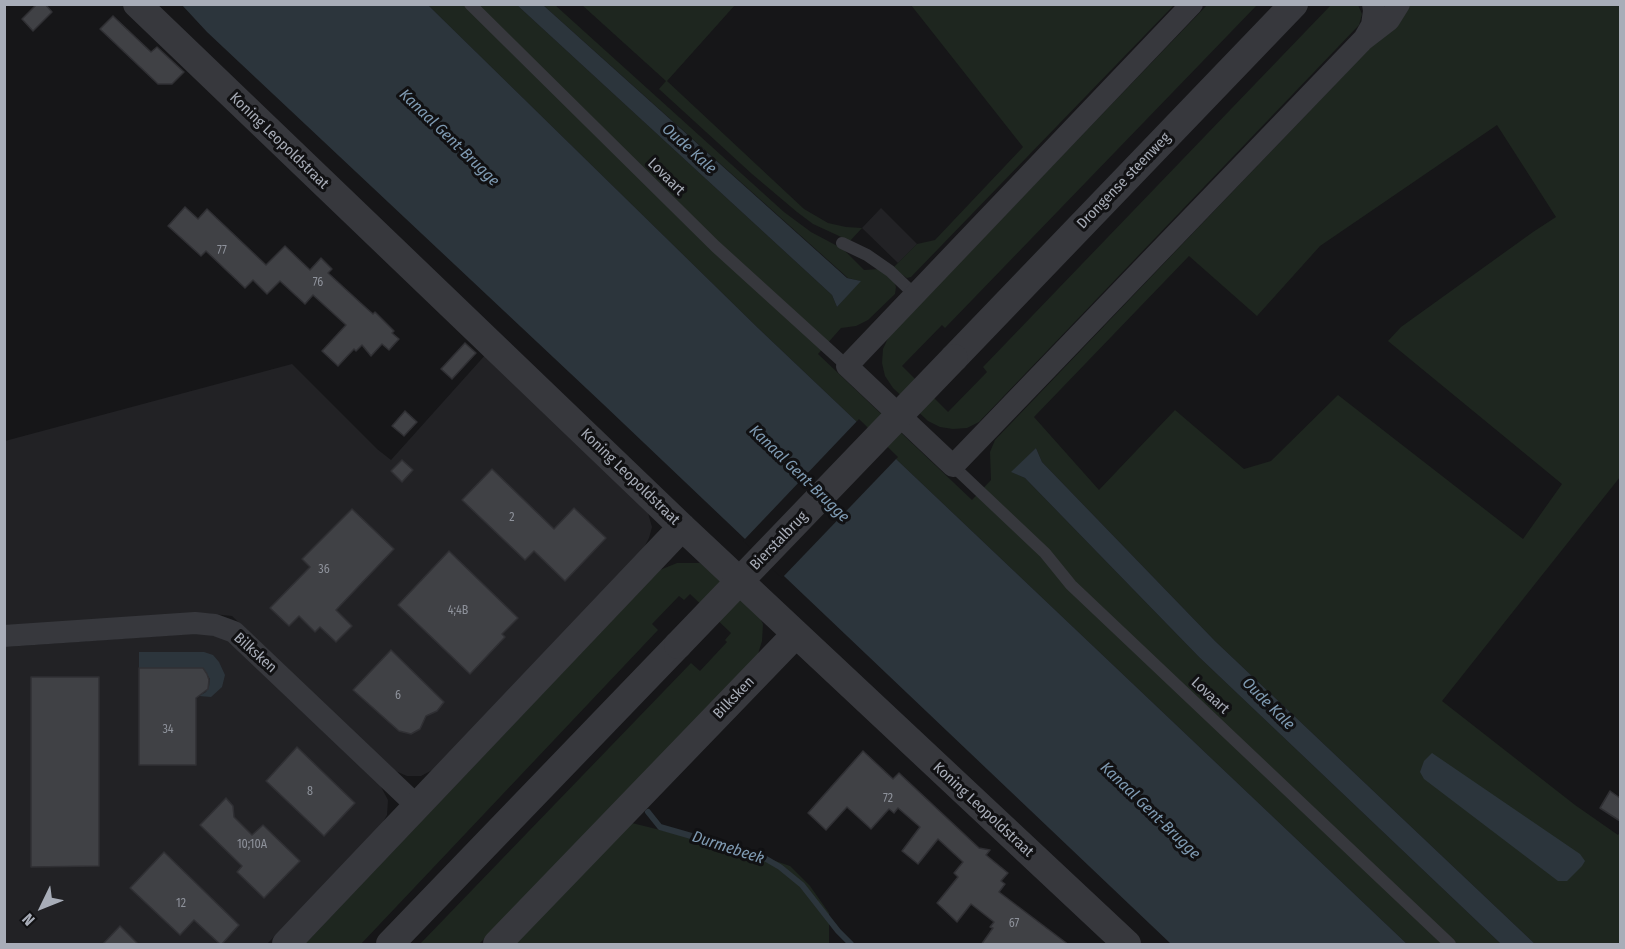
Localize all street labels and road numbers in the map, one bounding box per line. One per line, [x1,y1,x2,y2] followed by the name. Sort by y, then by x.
[226,89,332,193] street label: Koning Leopoldstraat
[1073,129,1175,233] street label: Drongense steenweg
[644,155,688,199] street label: Lovaart
[577,425,683,529] street label: Koning Leopoldstraat
[747,508,811,574] street label: Bierstalbrug
[230,629,280,677] street label: Bilksken
[710,673,758,723] street label: Bilksken
[1187,674,1233,718] street label: Lovaart
[929,759,1037,861] street label: Koning Leopoldstraat

